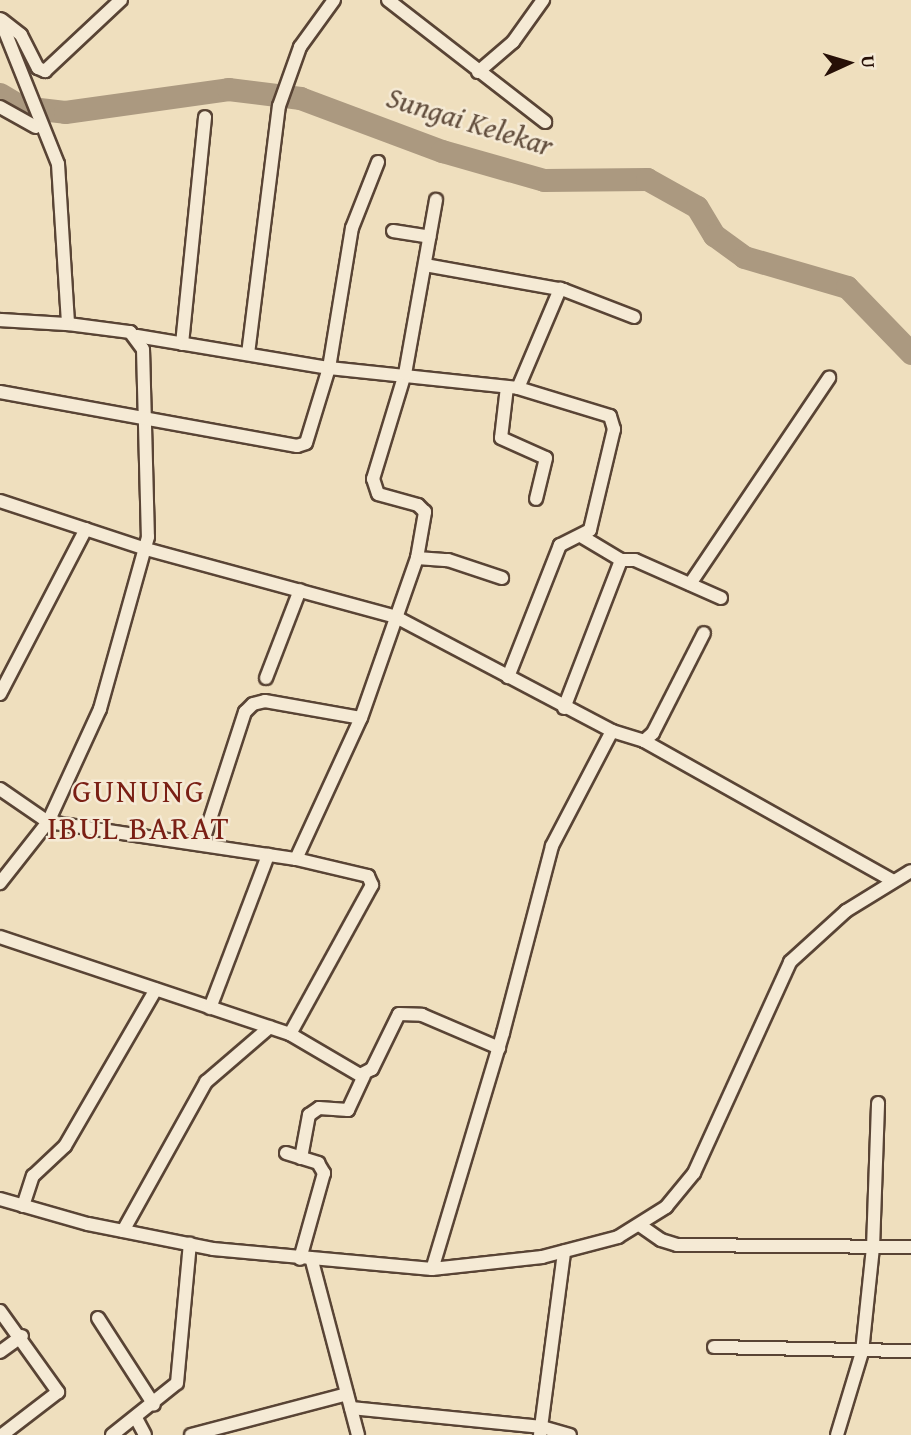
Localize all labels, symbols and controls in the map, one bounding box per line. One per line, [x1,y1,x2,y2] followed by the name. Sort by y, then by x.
[813,28,883,98] north arrow
[855,54,883,69] text: U
[382,79,558,163] water label: Sungai Kelekar
[49,773,229,848] district label: GUNUNG IBUL BARAT

